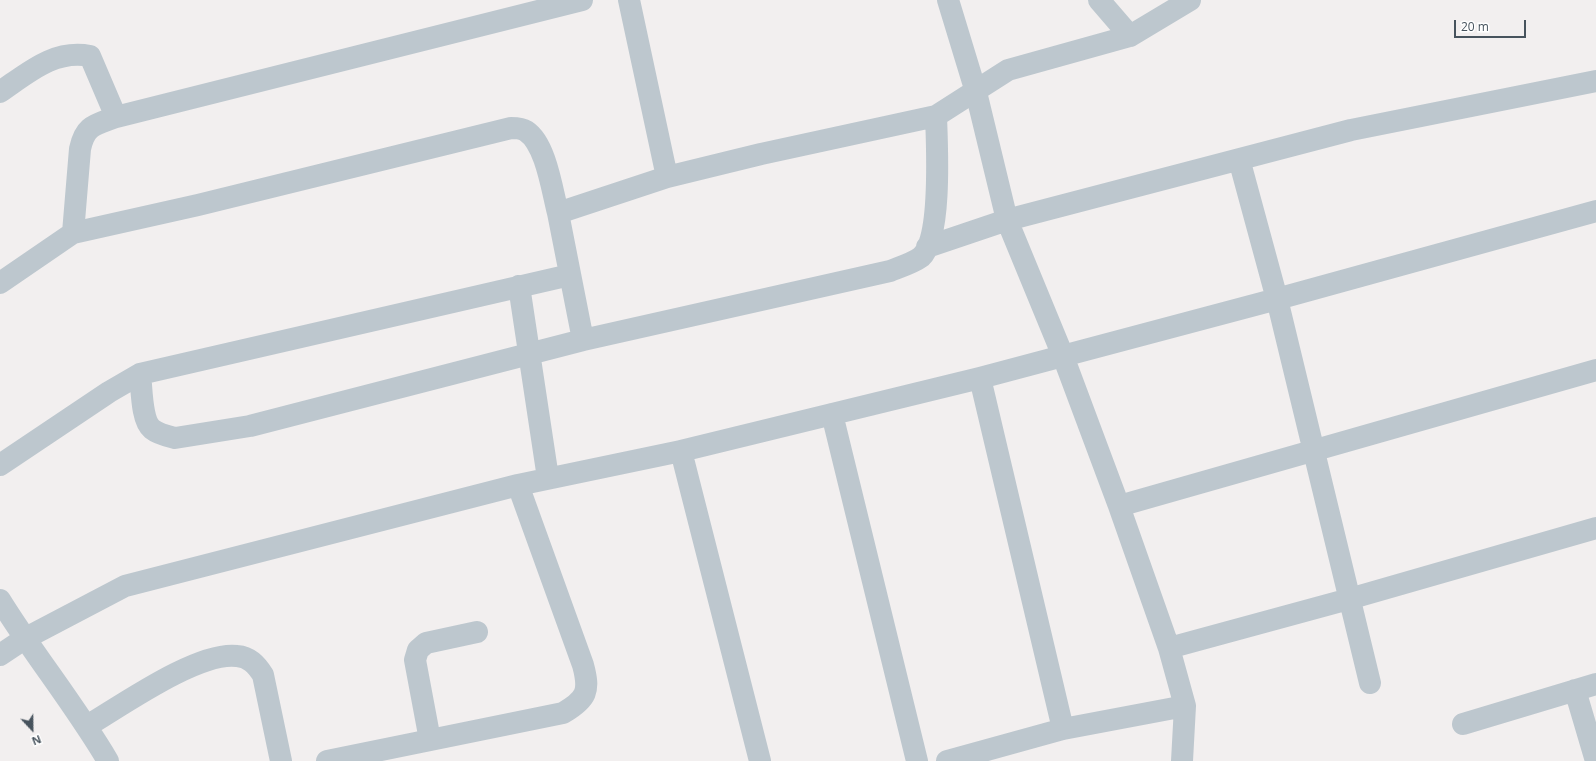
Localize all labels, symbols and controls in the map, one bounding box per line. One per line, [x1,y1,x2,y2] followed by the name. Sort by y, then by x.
[1456,12,1528,38] scale bar
[1461,18,1489,35] text: 20 m
[12,709,52,749] north arrow
[30,732,44,749] text: N

